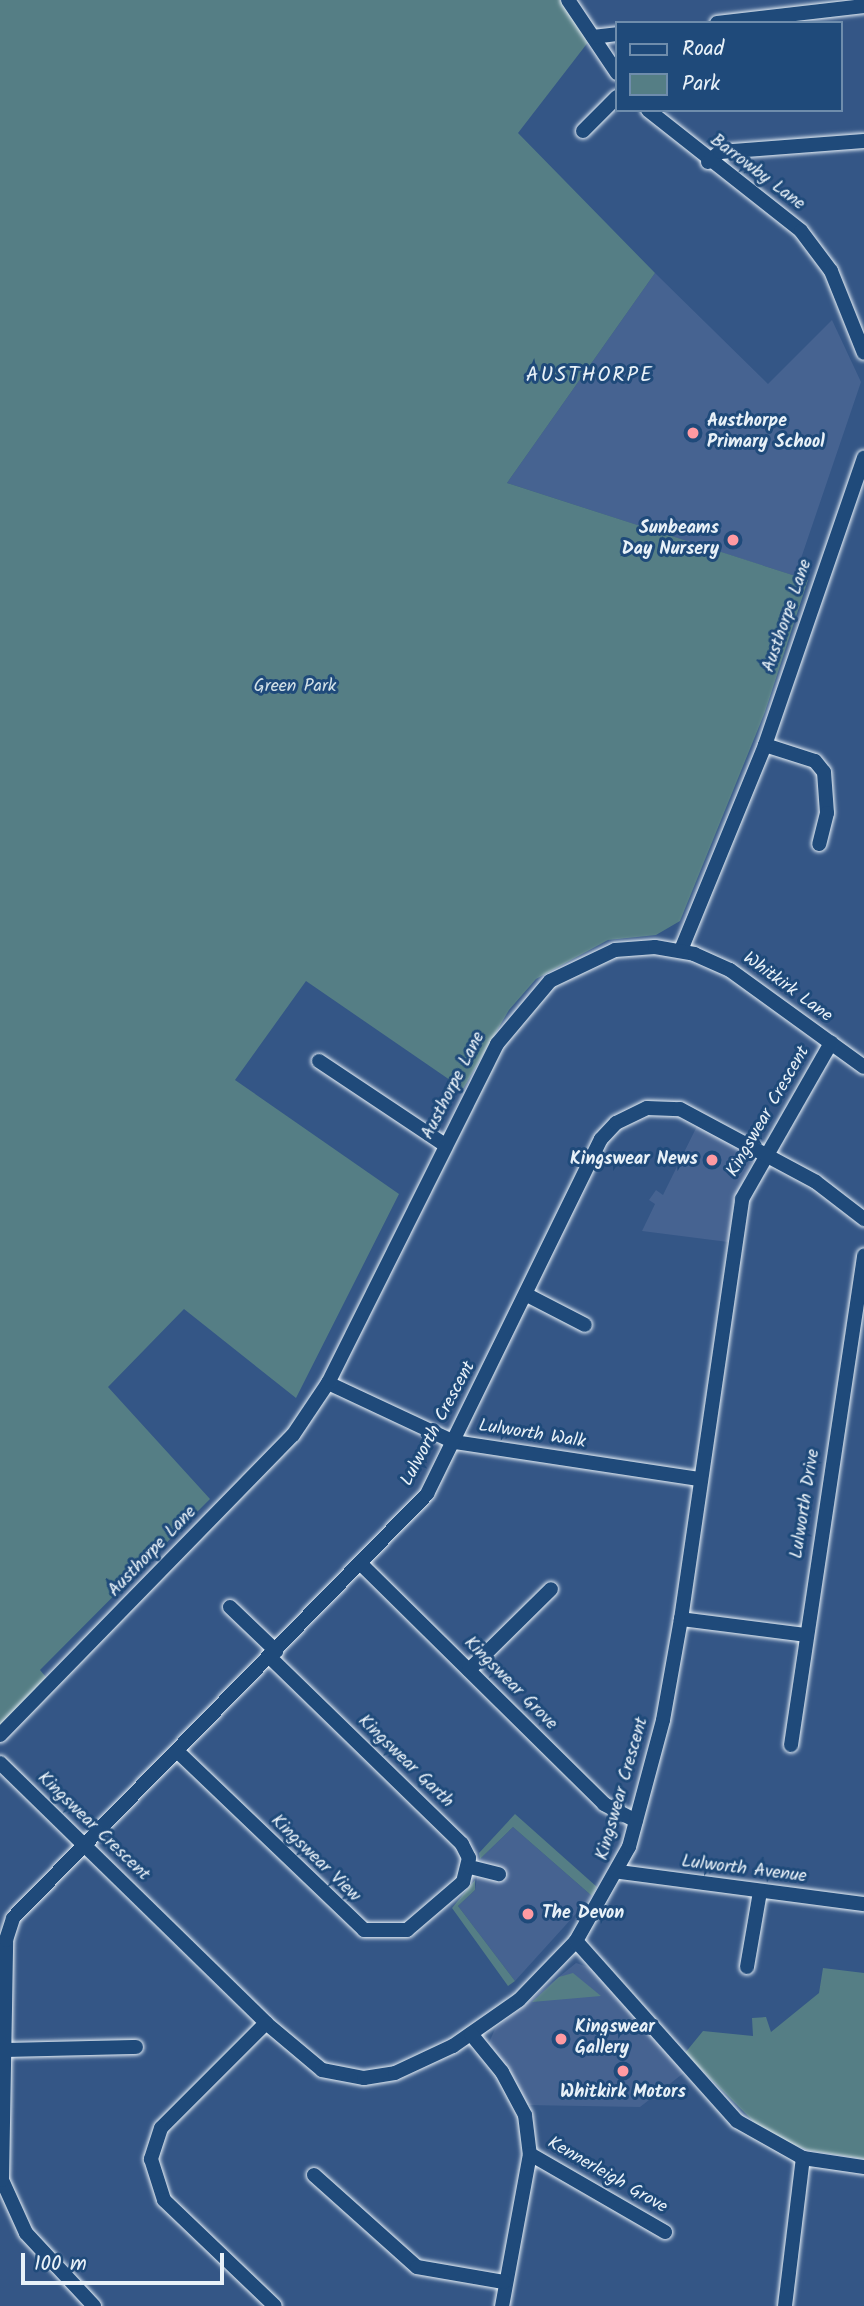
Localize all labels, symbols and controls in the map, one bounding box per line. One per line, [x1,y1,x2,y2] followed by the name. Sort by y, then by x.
[616,21,843,112] legend
[682,33,724,66] text: Road
[682,68,720,101] text: Park
[705,130,809,216] street label: Barrowby Lane
[527,363,653,389] district label: AUSTHORPE
[707,412,825,454] place label: Austhorpe Primary School
[685,425,701,441] marker: Austhorpe Primary School
[622,519,719,562] place label: Sunbeams Day Nursery
[725,532,741,548] marker: Sunbeams Day Nursery
[759,557,817,675] street label: Austhorpe Lane
[254,676,336,698] park label: Green Park
[738,948,836,1028] street label: Whitkirk Lane
[418,1029,490,1143] street label: Austhorpe Lane
[723,1043,815,1181] street label: Kingswear Crescent
[570,1149,698,1171] place label: Kingswear News
[704,1152,720,1168] marker: Kingswear News
[397,1358,481,1490] street label: Lulworth Crescent
[477,1416,587,1454] street label: Lulworth Walk
[787,1448,825,1560] street label: Lulworth Drive
[104,1502,202,1602] street label: Austhorpe Lane
[459,1633,561,1735] street label: Kingswear Grove
[353,1711,457,1813] street label: Kingswear Garth
[592,1715,654,1863] street label: Kingswear Crescent
[32,1768,154,1886] street label: Kingswear Crescent
[266,1811,364,1907] street label: Kingswear View
[680,1852,808,1888] street label: Lulworth Avenue
[542,1903,624,1925] place label: The Devon
[520,1906,536,1922] marker: The Devon
[575,2018,655,2060] place label: Kingswear Gallery
[553,2031,569,2047] marker: Kingswear Gallery
[615,2063,631,2079] marker: Whitkirk Motors
[560,2082,686,2104] place label: Whitkirk Motors
[543,2133,671,2219] street label: Kennerleigh Grove
[24,2240,228,2284] scale bar
[34,2248,87,2281] text: 100 m

